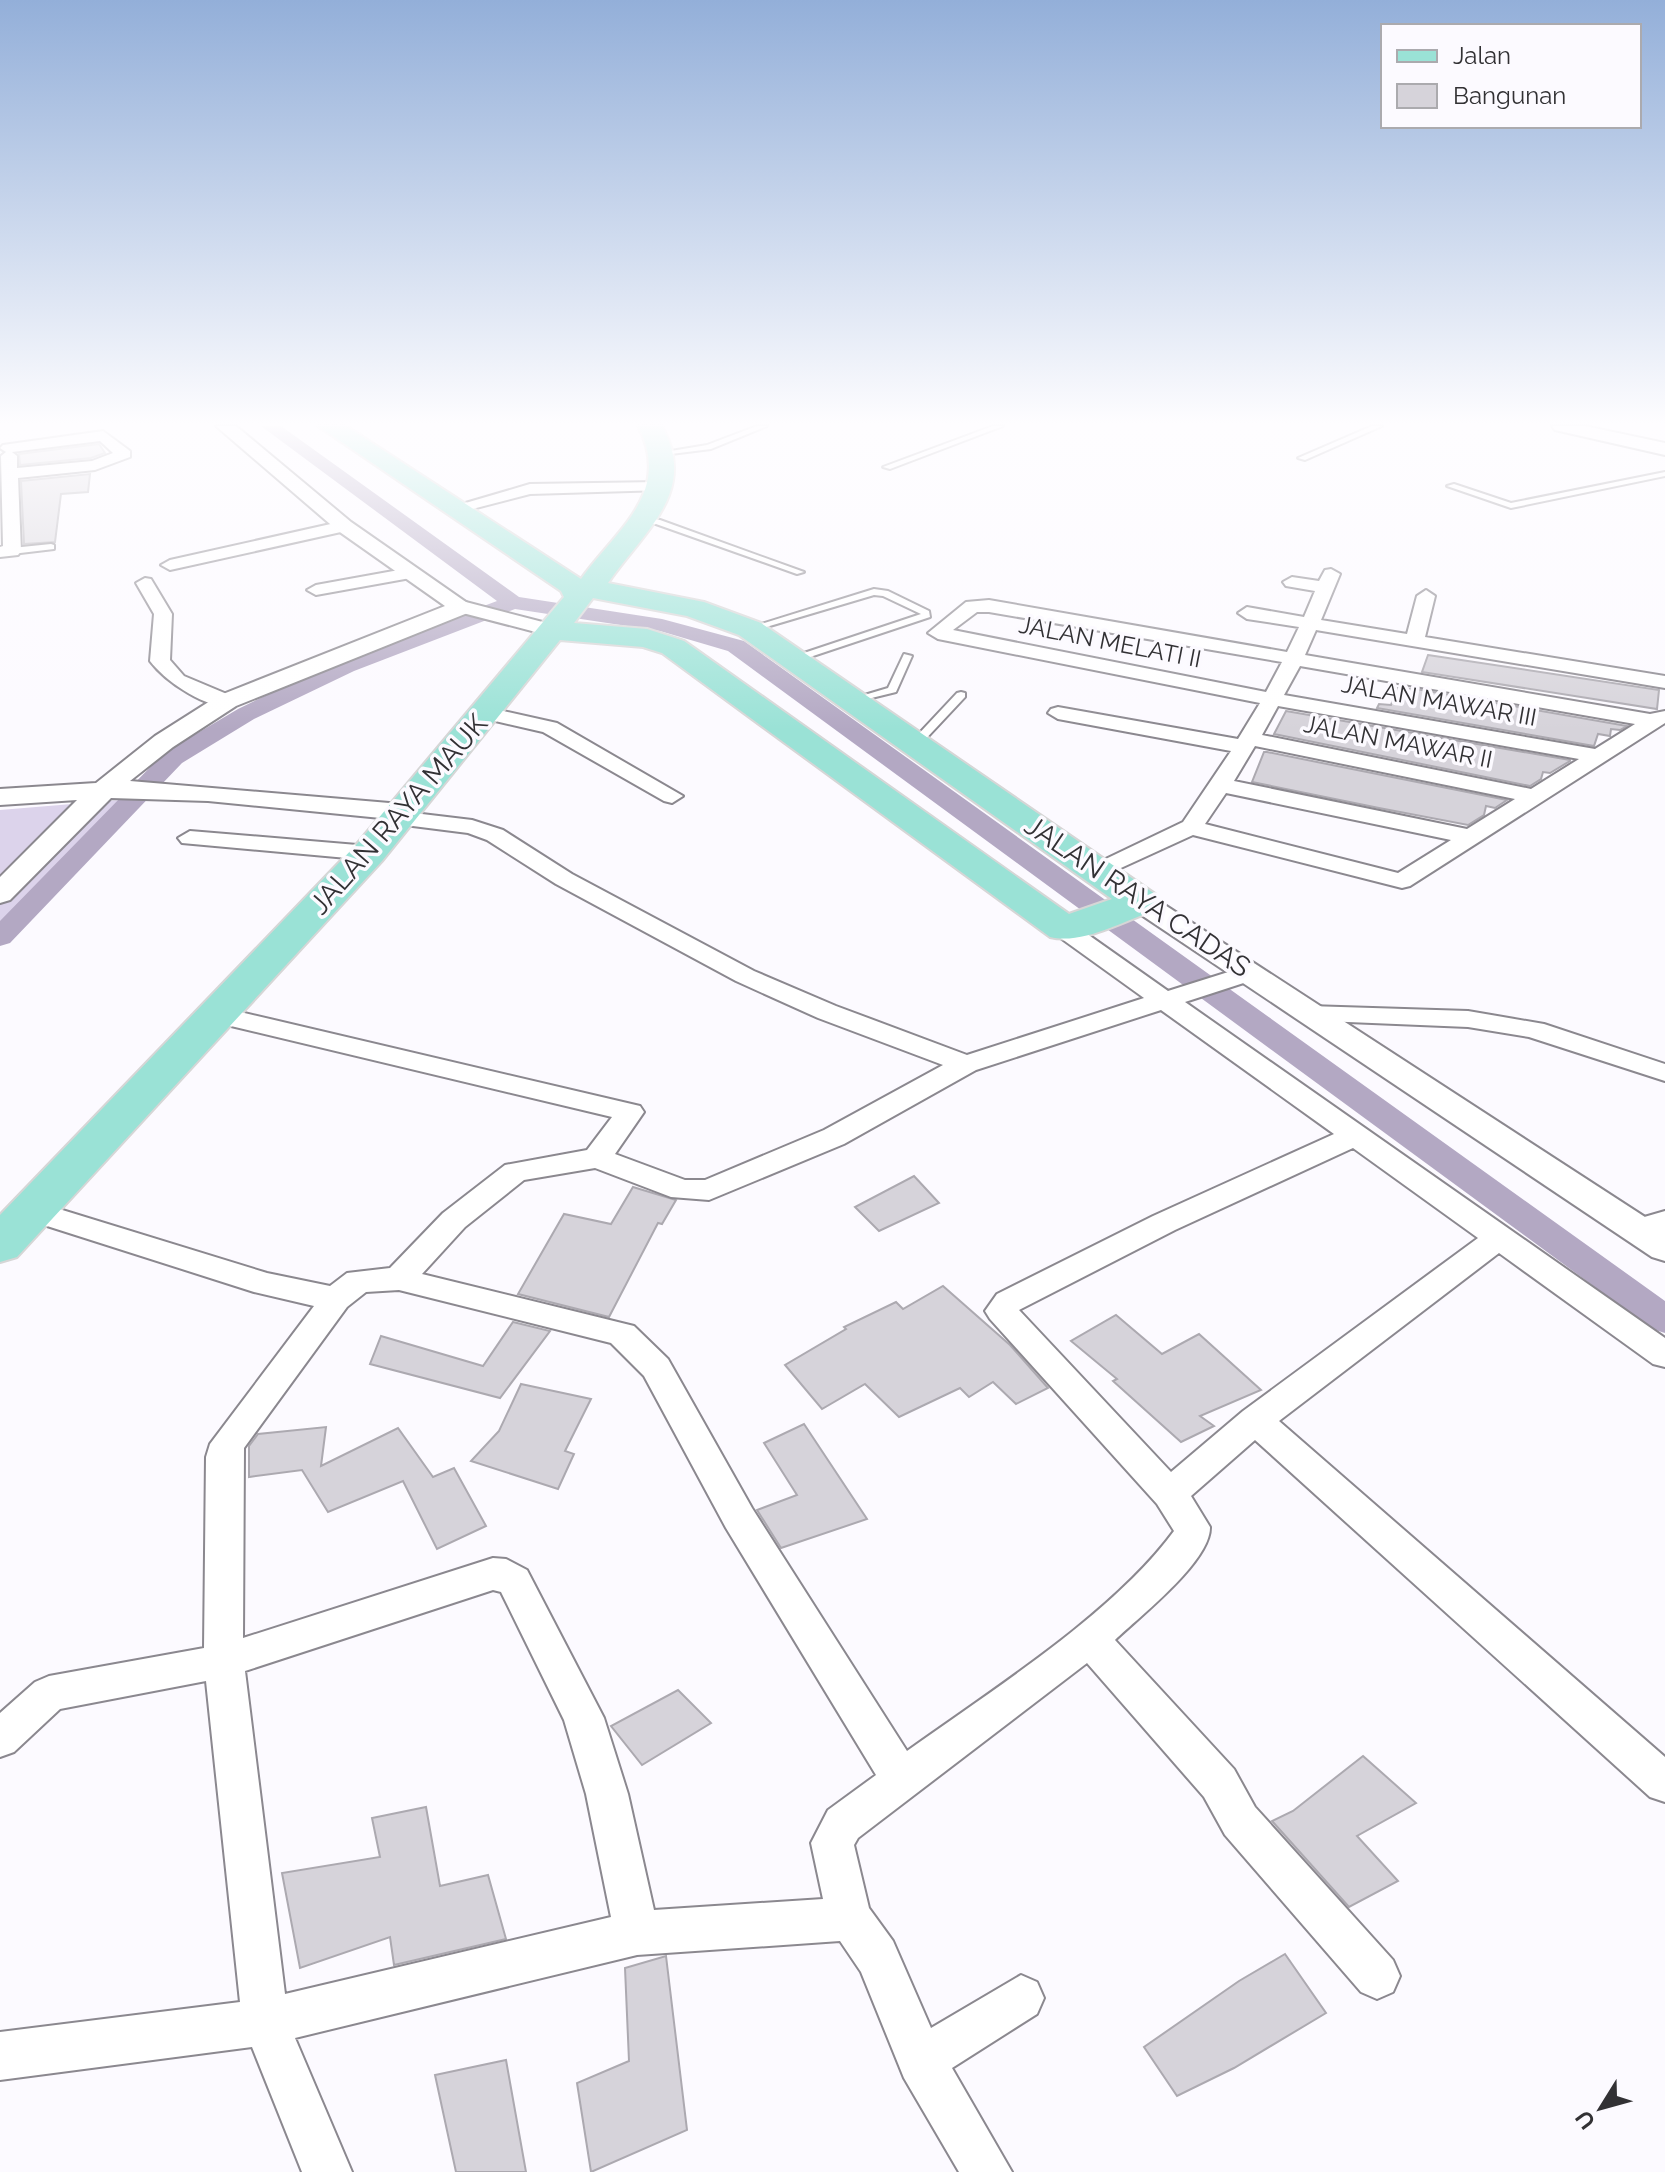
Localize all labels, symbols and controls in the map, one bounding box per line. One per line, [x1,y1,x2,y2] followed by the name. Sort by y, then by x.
[1381,24,1641,128] legend
[1453,41,1511,70] text: Jalan
[1453,81,1566,110] text: Bangunan
[1016,610,1204,673] street label: JALAN MELATI II
[1339,669,1539,732] street label: JALAN MAWAR III
[303,708,494,921] street label: JALAN RAYA MAUK
[1301,709,1495,774] street label: JALAN MAWAR II
[1019,809,1257,984] street label: JALAN RAYA CADAS
[1561,2068,1641,2148] north arrow
[1570,2106,1600,2134] text: U

